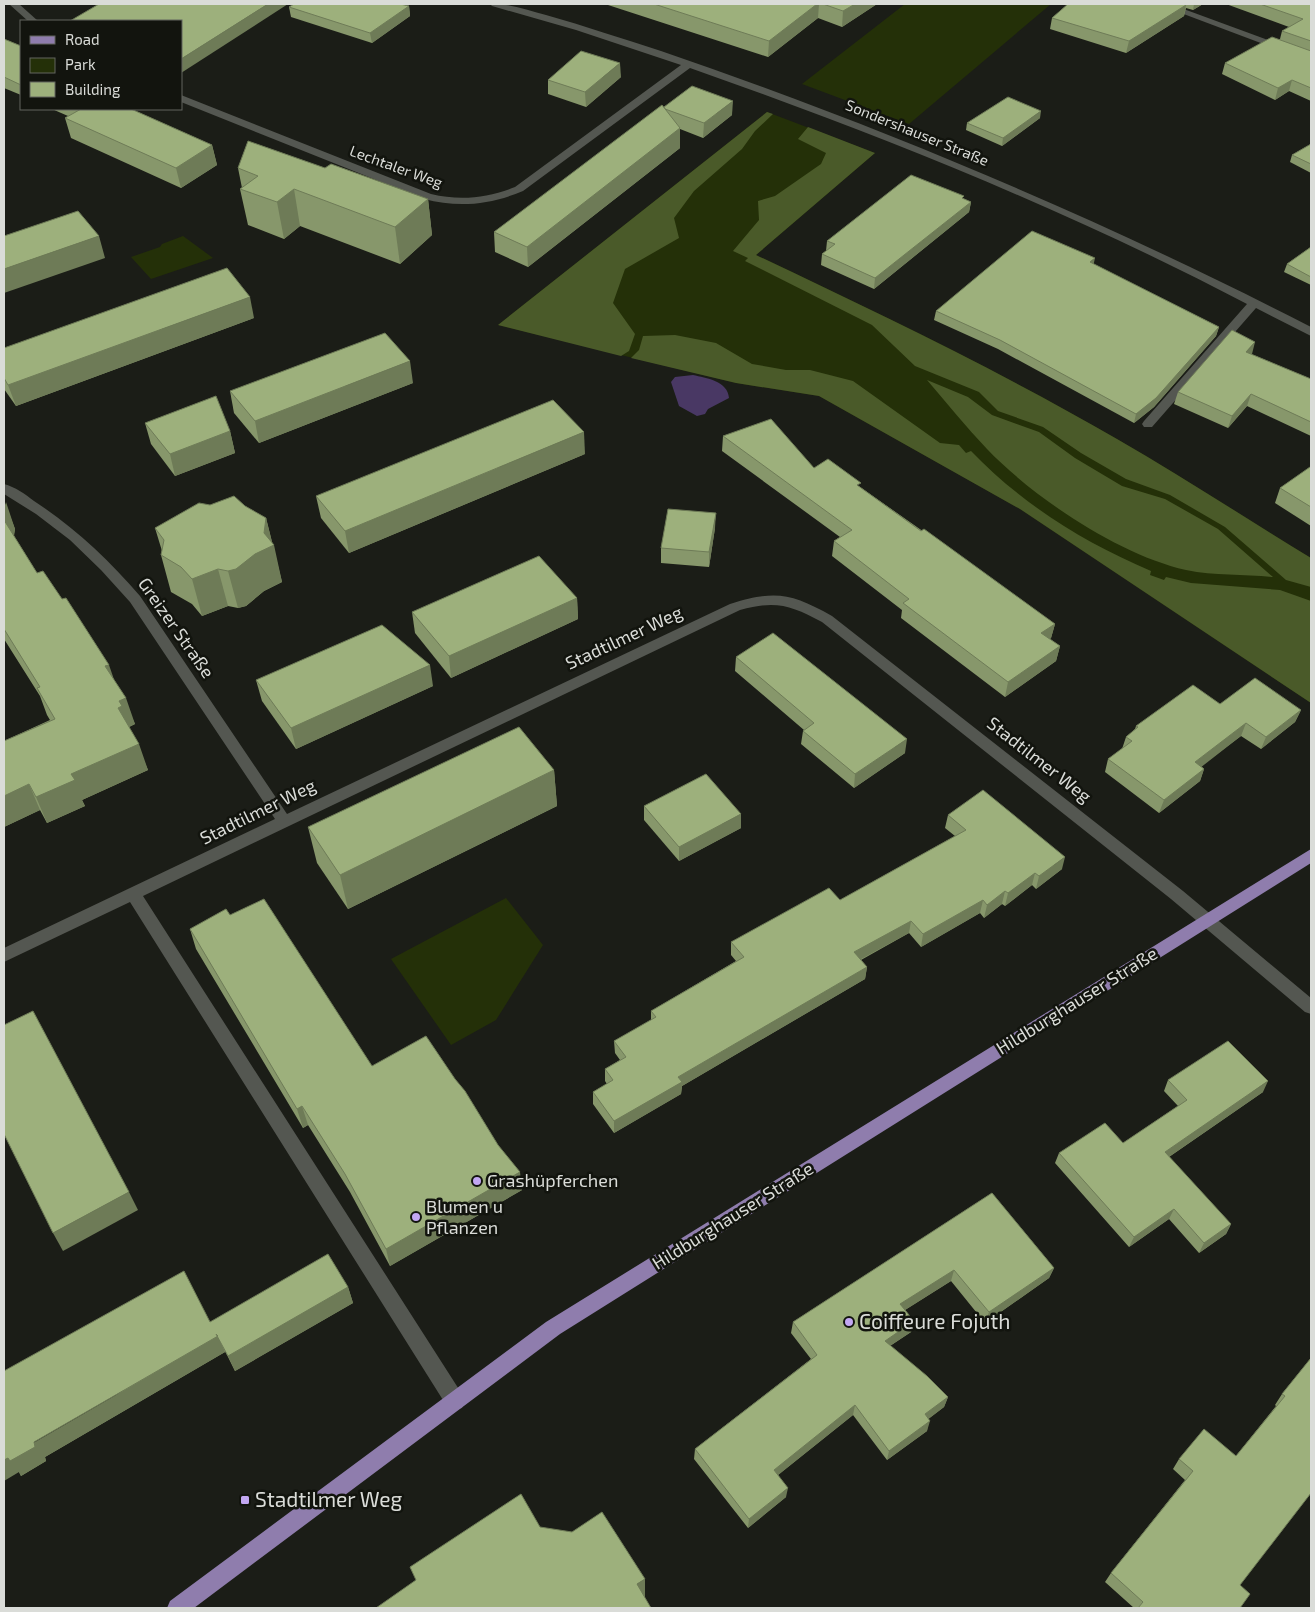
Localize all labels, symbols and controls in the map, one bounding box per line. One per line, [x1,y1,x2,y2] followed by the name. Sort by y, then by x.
[20,20,182,110] legend
[65,30,100,48] text: Road
[65,55,96,73] text: Park
[65,80,121,98] text: Building
[843,95,992,169] street label: Sondershauser Straße
[347,141,446,191] street label: Lechtaler Weg
[134,573,220,682] street label: Greizer Straße
[562,600,685,674] street label: Stadtilmer Weg
[983,712,1096,807] street label: Stadtilmer Weg
[196,774,319,849] street label: Stadtilmer Weg
[992,942,1161,1059] street label: Hildburghauser Straße
[648,1157,817,1274] street label: Hildburghauser Straße
[487,1169,618,1191] place label: Grashüpferchen
[471,1175,483,1187] marker: Grashüpferchen
[426,1195,503,1238] place label: Blumen u Pflanzen
[410,1211,422,1223] marker: Blumen u Pflanzen
[859,1308,1011,1334] place label: Coiffeure Fojuth
[843,1316,855,1328] marker: Coiffeure Fojuth
[255,1486,403,1511] place label: Stadtilmer Weg
[239,1494,251,1506] marker: Stadtilmer Weg

